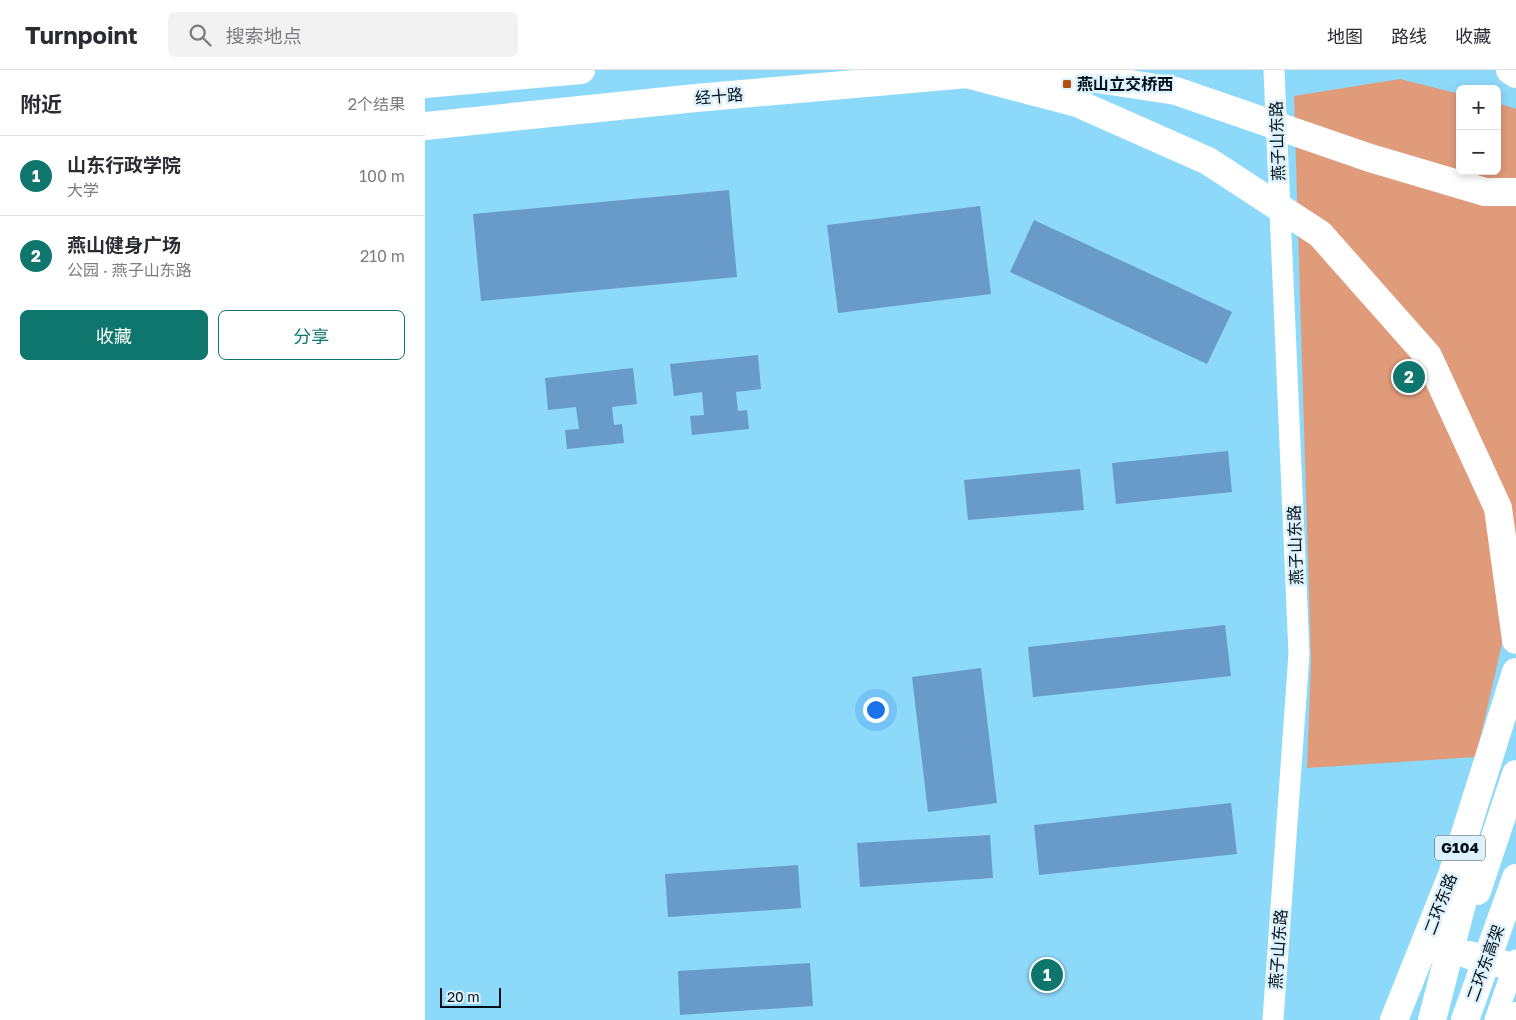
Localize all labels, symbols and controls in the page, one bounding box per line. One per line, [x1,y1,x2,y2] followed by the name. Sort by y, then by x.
[168,12,518,57] search box
[25,20,138,49] text: Turnpoint
[186,21,214,49] icon: search
[226,24,302,47] text: 搜索地点
[1327,25,1363,47] text: 地图
[1391,25,1427,47] text: 路线
[1455,25,1491,47] text: 收藏
[1077,74,1173,94] place label: 燕山立交桥西
[1061,78,1073,90] marker: 燕山立交桥西
[694,84,744,108] street label: 经十路
[1456,85,1501,175] map controls
[1456,85,1501,130] button: +
[20,91,62,117] text: 附近
[348,94,405,114] text: 2个结果
[1266,101,1288,181] street label: 燕子山东路
[1456,130,1501,175] button: −
[67,153,181,176] text: 山东行政学院
[32,166,40,186] text: 1
[359,166,405,186] text: 100 m
[67,180,99,200] text: 大学
[67,233,181,256] text: 燕山健身广场
[31,246,41,266] text: 2
[360,246,405,266] text: 210 m
[67,260,192,280] text: 公园 · 燕子山东路
[20,310,208,360] button: 收藏
[218,310,405,360] button: 分享
[1393,358,1425,396] pin: 2
[1284,505,1306,585] street label: 燕子山东路
[863,697,889,723] your location
[1435,836,1485,860] road number: G104
[1419,871,1461,937] street label: 二环东路
[1265,908,1291,990] street label: 燕子山东路
[1462,922,1508,1004] street label: 二环东高架
[1031,956,1063,994] pin: 1
[440,985,501,1008] scale bar
[447,988,480,1005] text: 20 m

